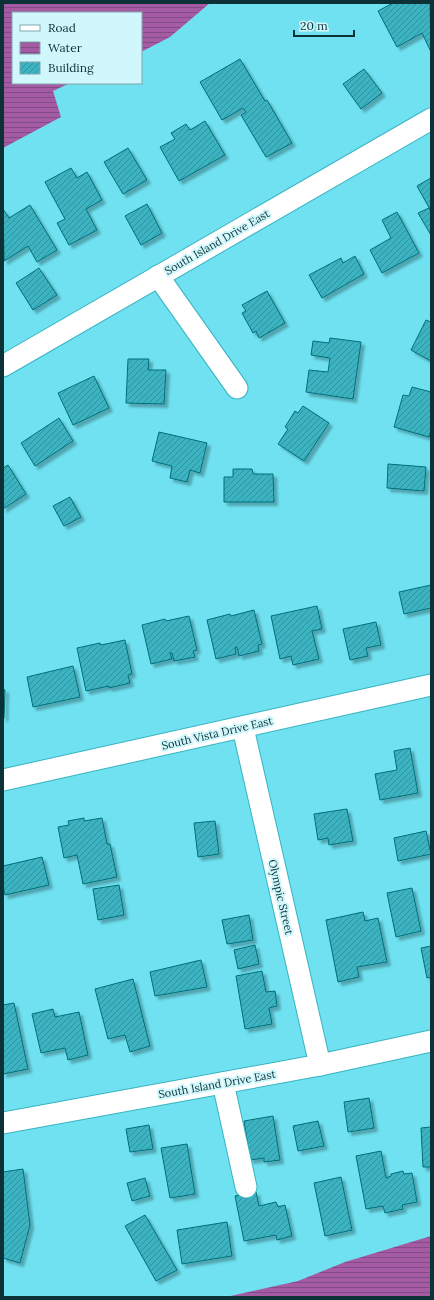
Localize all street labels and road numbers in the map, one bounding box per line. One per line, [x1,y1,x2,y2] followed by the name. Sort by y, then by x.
[162,206,273,278] street label: South Island Drive East
[160,713,274,753] street label: South Vista Drive East
[266,858,297,937] street label: Olympic Street
[157,1067,277,1101] street label: South Island Drive East

